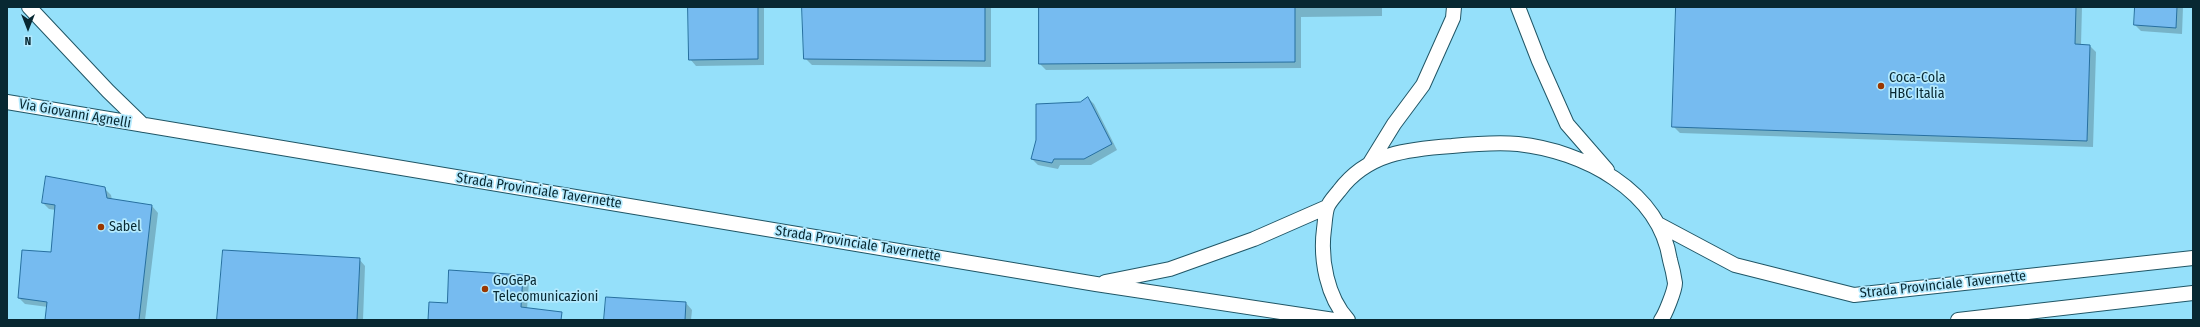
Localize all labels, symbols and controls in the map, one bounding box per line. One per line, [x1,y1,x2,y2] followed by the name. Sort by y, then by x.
[8,8,48,48] north arrow
[25,34,31,47] text: N
[1889,70,1946,102] place label: Coca-Cola HBC Italia
[1876,81,1886,91] marker: Coca-Cola HBC Italia
[18,96,132,132] street label: Via Giovanni Agnelli
[455,170,623,212] street label: Strada Provinciale Tavernette
[109,219,141,235] place label: Sabel
[96,222,106,232] marker: Sabel
[774,223,942,265] street label: Strada Provinciale Tavernette
[1859,268,2027,302] street label: Strada Provinciale Tavernette
[493,273,598,306] place label: GoGePa Telecomunicazioni
[480,284,490,294] marker: GoGePa Telecomunicazioni

